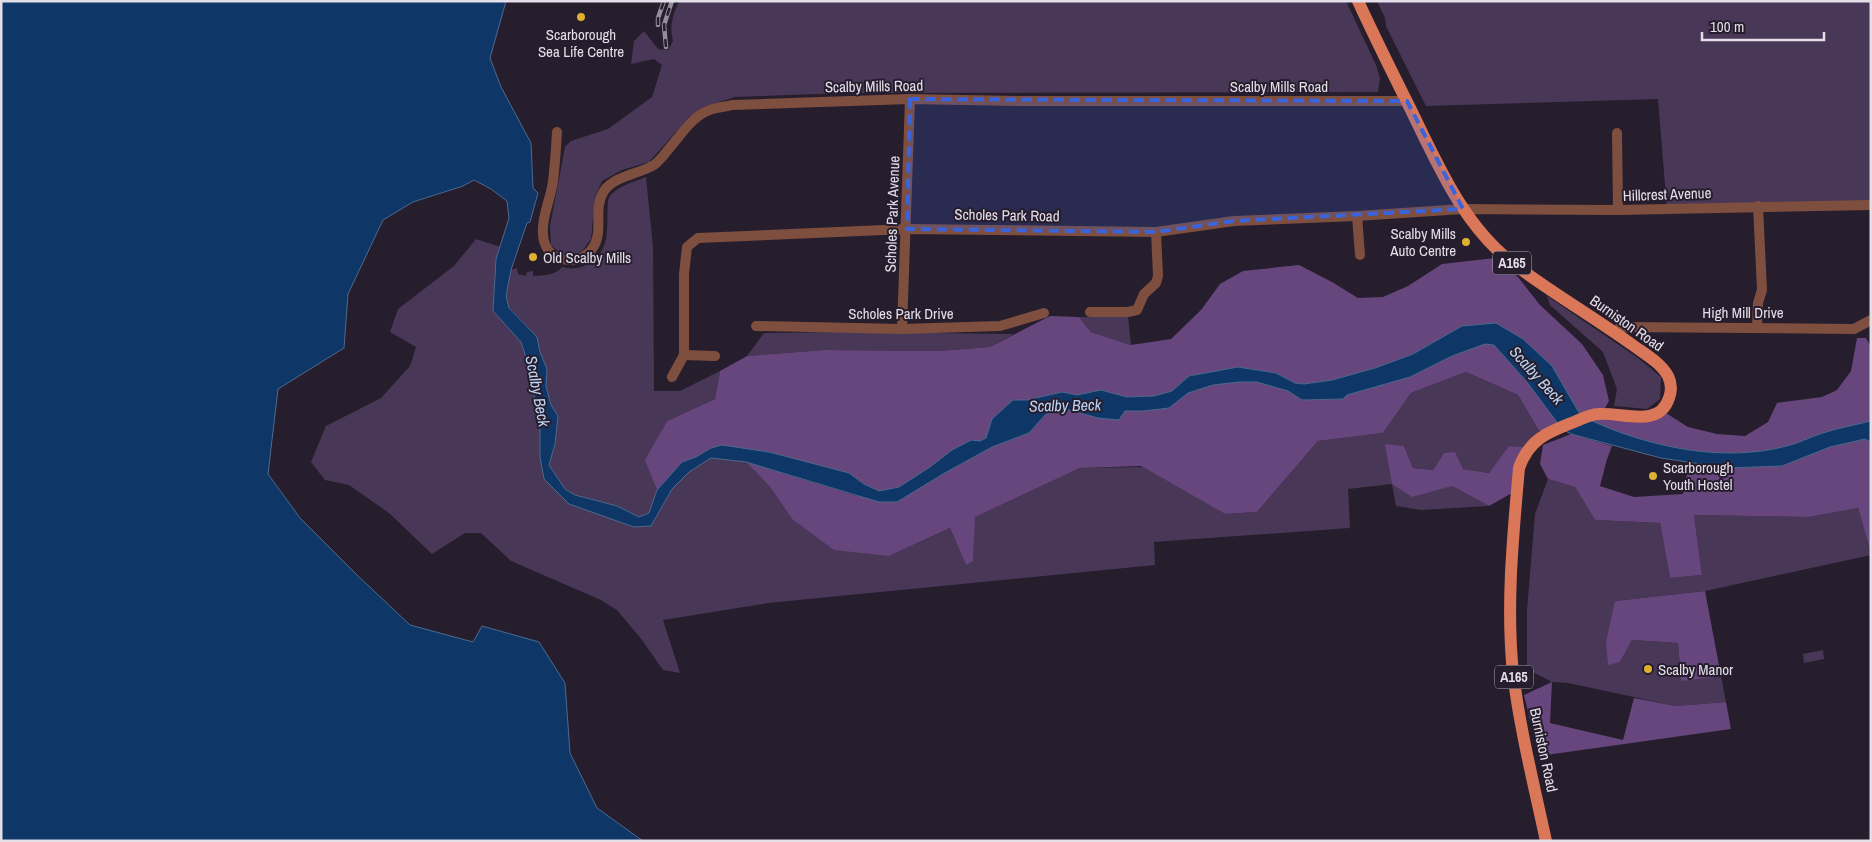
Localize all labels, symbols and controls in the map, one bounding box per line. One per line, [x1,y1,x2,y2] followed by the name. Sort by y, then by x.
[1702,10,1824,42] scale bar
[575,11,587,23] marker: Scarborough Sea Life Centre
[1710,16,1744,37] text: 100 m
[538,24,624,62] place label: Scarborough Sea Life Centre
[825,75,923,97] street label: Scalby Mills Road
[1230,76,1328,97] street label: Scalby Mills Road
[879,155,905,273] street label: Scholes Park Avenue
[1622,182,1712,206] street label: Hillcrest Avenue
[954,204,1060,226] street label: Scholes Park Road
[1389,223,1456,261] place label: Scalby Mills Auto Centre
[1460,236,1472,248] marker: Scalby Mills Auto Centre
[543,247,631,268] place label: Old Scalby Mills
[527,251,539,263] marker: Old Scalby Mills
[1493,252,1531,274] road number: A165
[1586,290,1668,356] street label: Burniston Road
[1702,302,1784,323] street label: High Mill Drive
[848,303,954,324] street label: Scholes Park Drive
[1505,341,1570,410] water label: Scalby Beck
[520,353,556,429] water label: Scalby Beck
[1029,393,1102,417] water label: Scalby Beck
[1663,457,1733,495] place label: Scarborough Youth Hostel
[1647,470,1659,482] marker: Scarborough Youth Hostel
[1658,659,1733,680] place label: Scalby Manor
[1642,663,1654,675] marker: Scalby Manor
[1495,666,1533,689] road number: A165
[1525,706,1563,794] street label: Burniston Road

